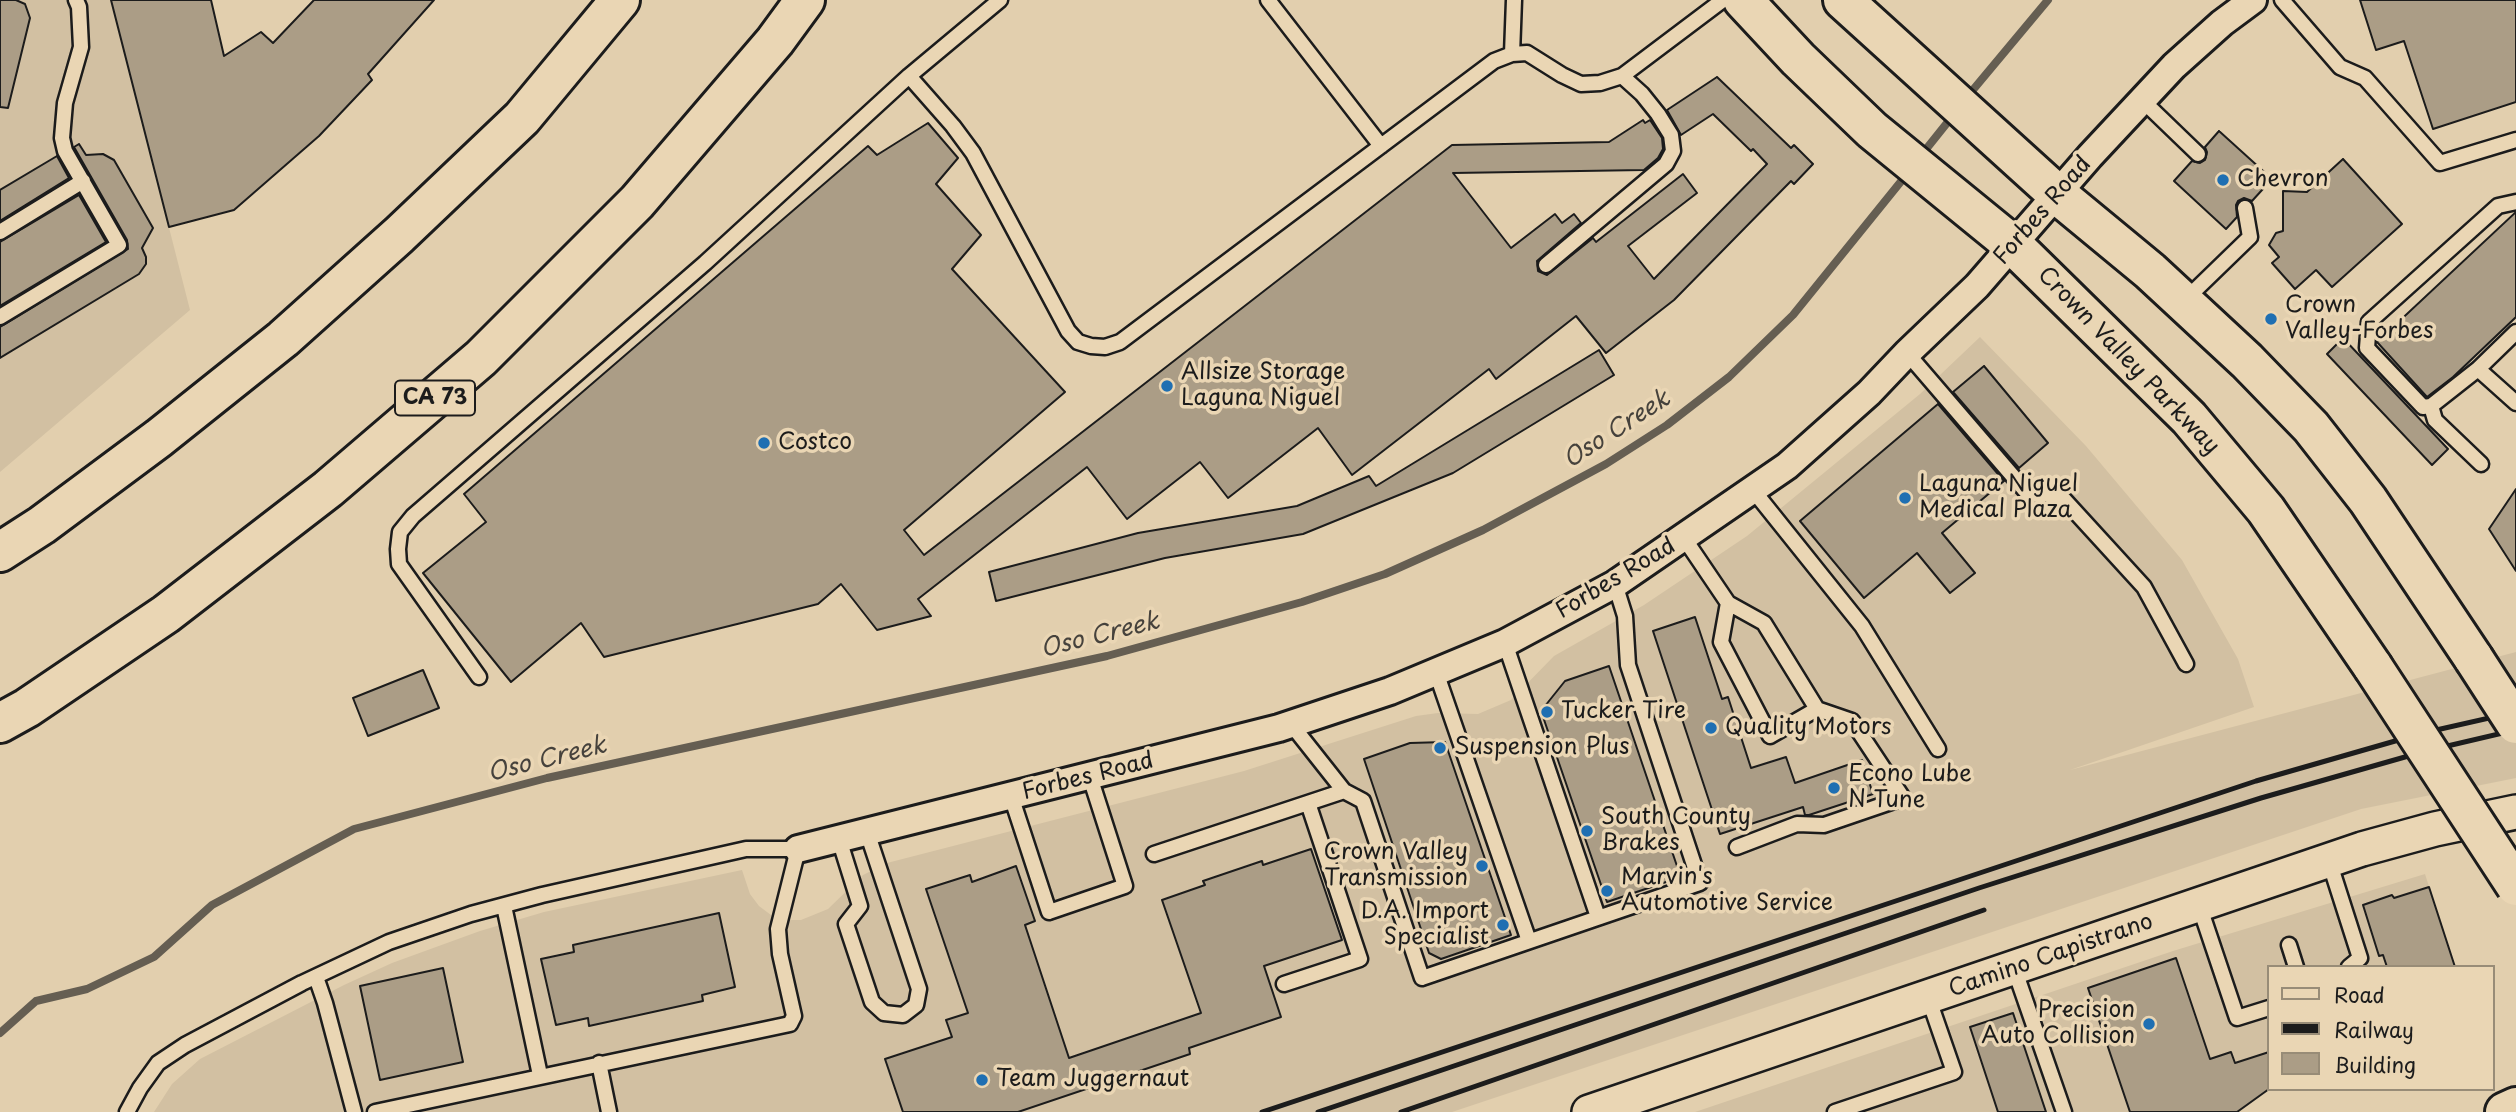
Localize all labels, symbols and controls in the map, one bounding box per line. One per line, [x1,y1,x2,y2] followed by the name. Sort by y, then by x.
[1988,151,2098,271] street label: Forbes Road
[2237,166,2329,194] place label: Chevron
[2215,172,2231,188] marker: Chevron
[2031,262,2225,460] street label: Crown Valley Parkway
[2285,292,2434,346] place label: Crown Valley-Forbes
[2263,311,2279,327] marker: Crown Valley-Forbes
[1181,359,1345,413] place label: Allsize Storage Laguna Niguel
[1159,378,1175,394] marker: Allsize Storage Laguna Niguel
[395,380,475,416] road number: CA 73
[1558,385,1676,475] water label: Oso Creek
[778,429,852,457] place label: Costco
[756,435,772,451] marker: Costco
[1919,471,2078,525] place label: Laguna Niguel Medical Plaza
[1897,490,1913,506] marker: Laguna Niguel Medical Plaza
[1551,532,1681,626] street label: Forbes Road
[1038,607,1162,665] water label: Oso Creek
[1561,698,1686,726] place label: Tucker Tire
[1539,704,1555,720] marker: Tucker Tire
[1725,714,1892,742] place label: Quality Motors
[1703,720,1719,736] marker: Quality Motors
[485,731,609,789] water label: Oso Creek
[1454,734,1629,762] place label: Suspension Plus
[1432,740,1448,756] marker: Suspension Plus
[1019,747,1157,807] street label: Forbes Road
[1848,761,1972,815] place label: Econo Lube N Tune
[1826,780,1842,796] marker: Econo Lube N Tune
[1601,804,1751,858] place label: South County Brakes
[1579,823,1595,839] marker: South County Brakes
[1324,839,1468,893] place label: Crown Valley Transmission
[1474,858,1490,874] marker: Crown Valley Transmission
[1621,864,1833,918] place label: Marvin's Automotive Service
[1599,883,1615,899] marker: Marvin's Automotive Service
[1361,898,1489,952] place label: D.A. Import Specialist
[1945,908,2157,1004] street label: Camino Capistrano
[1495,917,1511,933] marker: D.A. Import Specialist
[2268,965,2495,1091] legend
[2334,978,2385,1010] text: Road
[1981,997,2135,1051] place label: Precision Auto Collision
[2334,1013,2414,1045] text: Railway
[2141,1016,2157,1032] marker: Precision Auto Collision
[2334,1048,2416,1080] text: Building
[996,1066,1189,1094] place label: Team Juggernaut
[974,1072,990,1088] marker: Team Juggernaut

